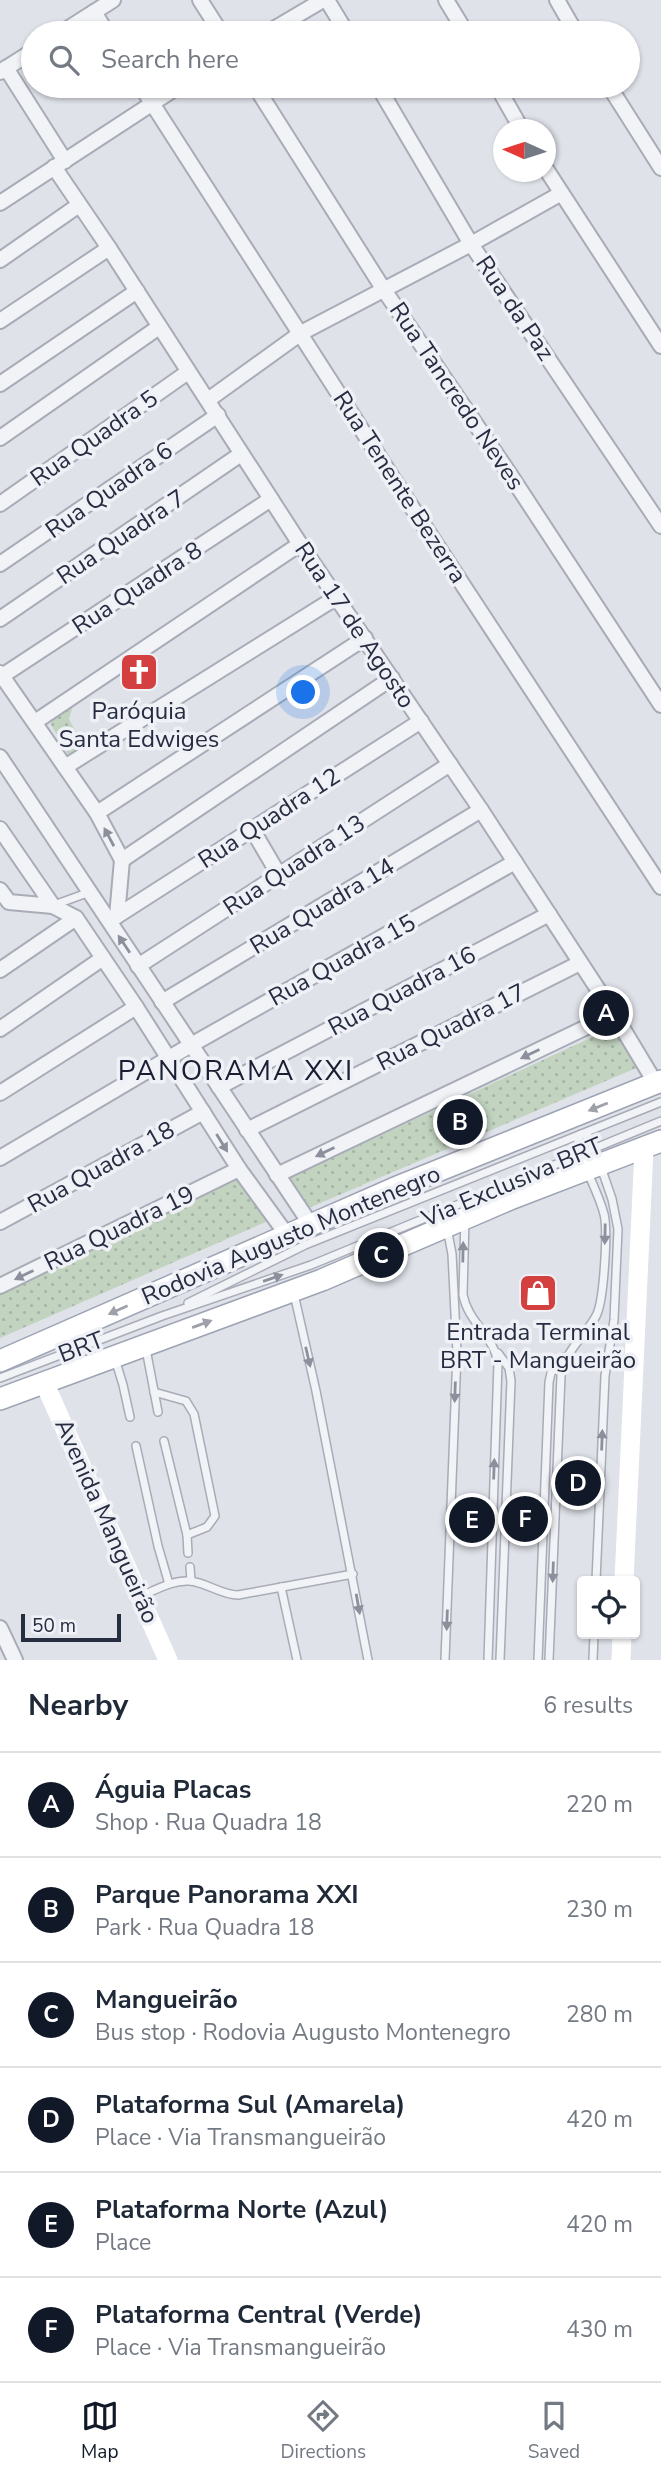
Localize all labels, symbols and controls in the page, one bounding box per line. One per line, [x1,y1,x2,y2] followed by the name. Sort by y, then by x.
[21,21,640,98] search box
[45,41,83,79] icon: search
[101,42,239,77] text: Search here
[493,119,556,182] north arrow
[468,249,562,367] street label: Rua da Paz
[382,296,532,496] street label: Rua Tancredo Neves
[24,382,164,494] street label: Rua Quadra 5
[326,385,474,589] street label: Rua Tenente Bezerra
[39,434,179,546] street label: Rua Quadra 6
[50,482,192,592] street label: Rua Quadra 7
[66,534,208,642] street label: Rua Quadra 8
[287,536,423,714] street label: Rua 17 de Agosto
[118,651,160,693] church icon: Paróquia Santa Edwiges
[286,675,320,709] your location
[59,695,219,755] place label: Paróquia Santa Edwiges
[192,760,346,876] street label: Rua Quadra 12
[217,807,371,923] street label: Rua Quadra 13
[104,827,115,847] one-way arrow
[244,850,400,962] street label: Rua Quadra 14
[263,906,421,1014] street label: Rua Quadra 15
[117,935,131,953] one-way arrow
[322,939,482,1043] street label: Rua Quadra 16
[371,976,531,1078] street label: Rua Quadra 17
[583,987,629,1039] pin: A
[520,1048,540,1060] one-way arrow
[118,1052,354,1090] district label: PANORAMA XXI
[437,1096,483,1148] pin: B
[587,1102,608,1113] one-way arrow
[22,1113,180,1221] street label: Rua Quadra 18
[416,1129,608,1235] street label: Via Exclusiva BRT
[216,1133,229,1152] one-way arrow
[315,1147,335,1158] one-way arrow
[137,1157,445,1313] street label: Rodovia Augusto Montenegro
[39,1178,199,1278] street label: Rua Quadra 19
[599,1224,610,1246] one-way arrow
[358,1229,404,1281] pin: C
[458,1241,469,1263] one-way arrow
[14,1269,34,1280] one-way arrow
[263,1272,284,1283] one-way arrow
[517,1272,559,1314] shop icon: Entrada Terminal BRT - Mangueirão
[107,1305,128,1316] one-way arrow
[440,1316,636,1376] place label: Entrada Terminal BRT - Mangueirão
[191,1318,212,1329] one-way arrow
[54,1324,109,1370] street label: BRT
[302,1346,313,1368] one-way arrow
[450,1381,461,1403] one-way arrow
[47,1413,167,1629] street label: Avenida Mangueirão
[597,1428,608,1450] one-way arrow
[555,1457,601,1509] pin: D
[488,1458,500,1480] one-way arrow
[502,1493,548,1545] pin: F
[449,1494,495,1546] pin: E
[547,1561,558,1583] one-way arrow
[577,1576,640,1639] map controls
[577,1576,640,1639] button: locate
[353,1593,364,1615] one-way arrow
[441,1609,452,1631] one-way arrow
[21,1611,121,1643] scale bar
[32,1613,76,1639] text: 50 m
[28,1685,128,1726] text: Nearby
[543,1690,633,1721] text: 6 results
[95,1772,251,1807] text: Águia Placas
[42,1789,60,1820] text: A
[566,1789,633,1820] text: 220 m
[95,1807,322,1838] text: Shop · Rua Quadra 18
[95,1877,359,1912] text: Parque Panorama XXI
[43,1894,59,1925] text: B
[566,1894,633,1925] text: 230 m
[95,1912,314,1943] text: Park · Rua Quadra 18
[95,1982,238,2017] text: Mangueirão
[43,1999,59,2030] text: C
[566,1999,633,2030] text: 280 m
[95,2017,511,2048] text: Bus stop · Rodovia Augusto Montenegro
[95,2087,405,2122] text: Plataforma Sul (Amarela)
[42,2104,60,2135] text: D
[566,2104,633,2135] text: 420 m
[95,2122,386,2153] text: Place · Via Transmangueirão
[95,2192,389,2227] text: Plataforma Norte (Azul)
[44,2209,58,2240] text: E
[566,2209,633,2240] text: 420 m
[95,2227,151,2258] text: Place
[95,2297,422,2332] text: Plataforma Central (Verde)
[45,2314,57,2345] text: F
[566,2314,633,2345] text: 430 m
[95,2332,386,2363] text: Place · Via Transmangueirão
[81,2397,119,2465] tab: Map
[280,2397,366,2465] tab: Directions
[528,2397,580,2465] tab: Saved

